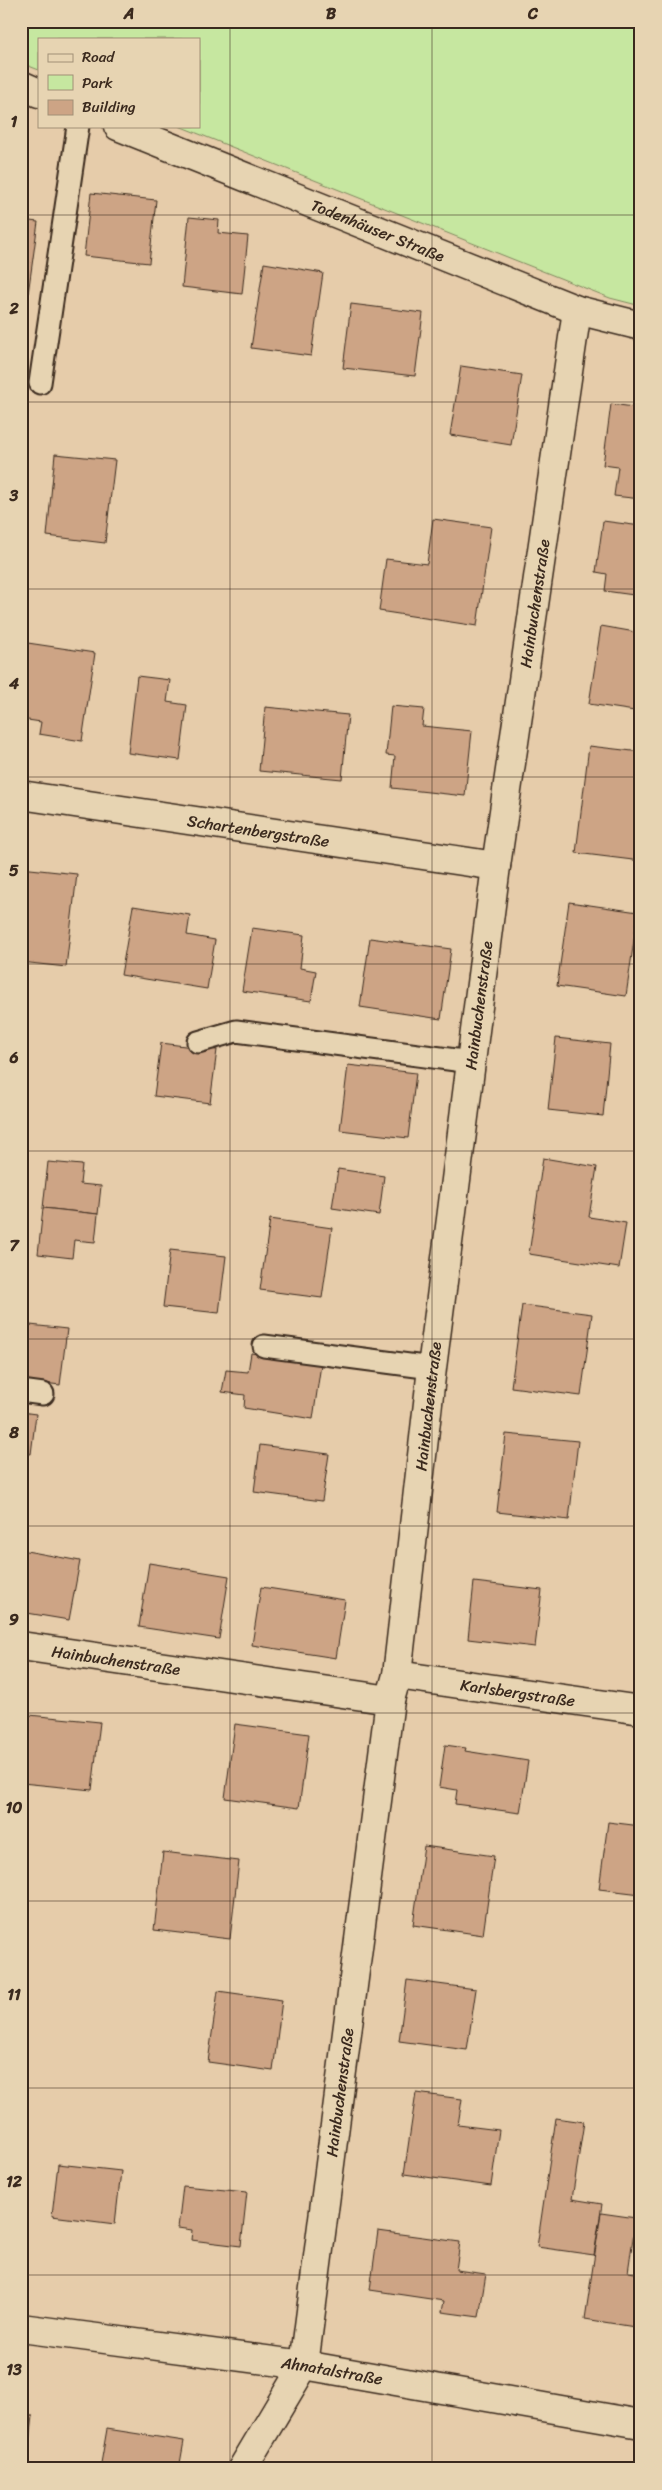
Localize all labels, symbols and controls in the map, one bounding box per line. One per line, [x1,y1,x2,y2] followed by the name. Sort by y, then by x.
[123,0,134,28] text: A
[326,0,337,28] text: B
[527,0,539,28] text: C
[38,38,200,128] legend
[82,44,115,70] text: Road
[82,70,113,96] text: Park
[82,94,136,120] text: Building
[11,107,18,136] text: 1
[307,190,450,270] street label: Todenhäuser Straße
[8,294,19,323] text: 2
[9,481,19,510] text: 3
[511,537,558,670] street label: Hainbuchenstraße
[8,669,19,698] text: 4
[185,806,331,855] street label: Schartenbergstraße
[9,856,19,885] text: 5
[456,939,501,1072] street label: Hainbuchenstraße
[8,1043,19,1072] text: 6
[9,1231,20,1260] text: 7
[406,1340,450,1472] street label: Hainbuchenstraße
[8,1418,19,1447] text: 8
[9,1605,19,1634] text: 9
[50,1636,183,1684] street label: Hainbuchenstraße
[459,1670,577,1715] street label: Karlsbergstraße
[6,1793,22,1822] text: 10
[7,1980,21,2009] text: 11
[317,2026,362,2159] street label: Hainbuchenstraße
[6,2167,23,2196] text: 12
[279,2348,385,2393] street label: Ahnatalstraße
[6,2355,22,2384] text: 13

